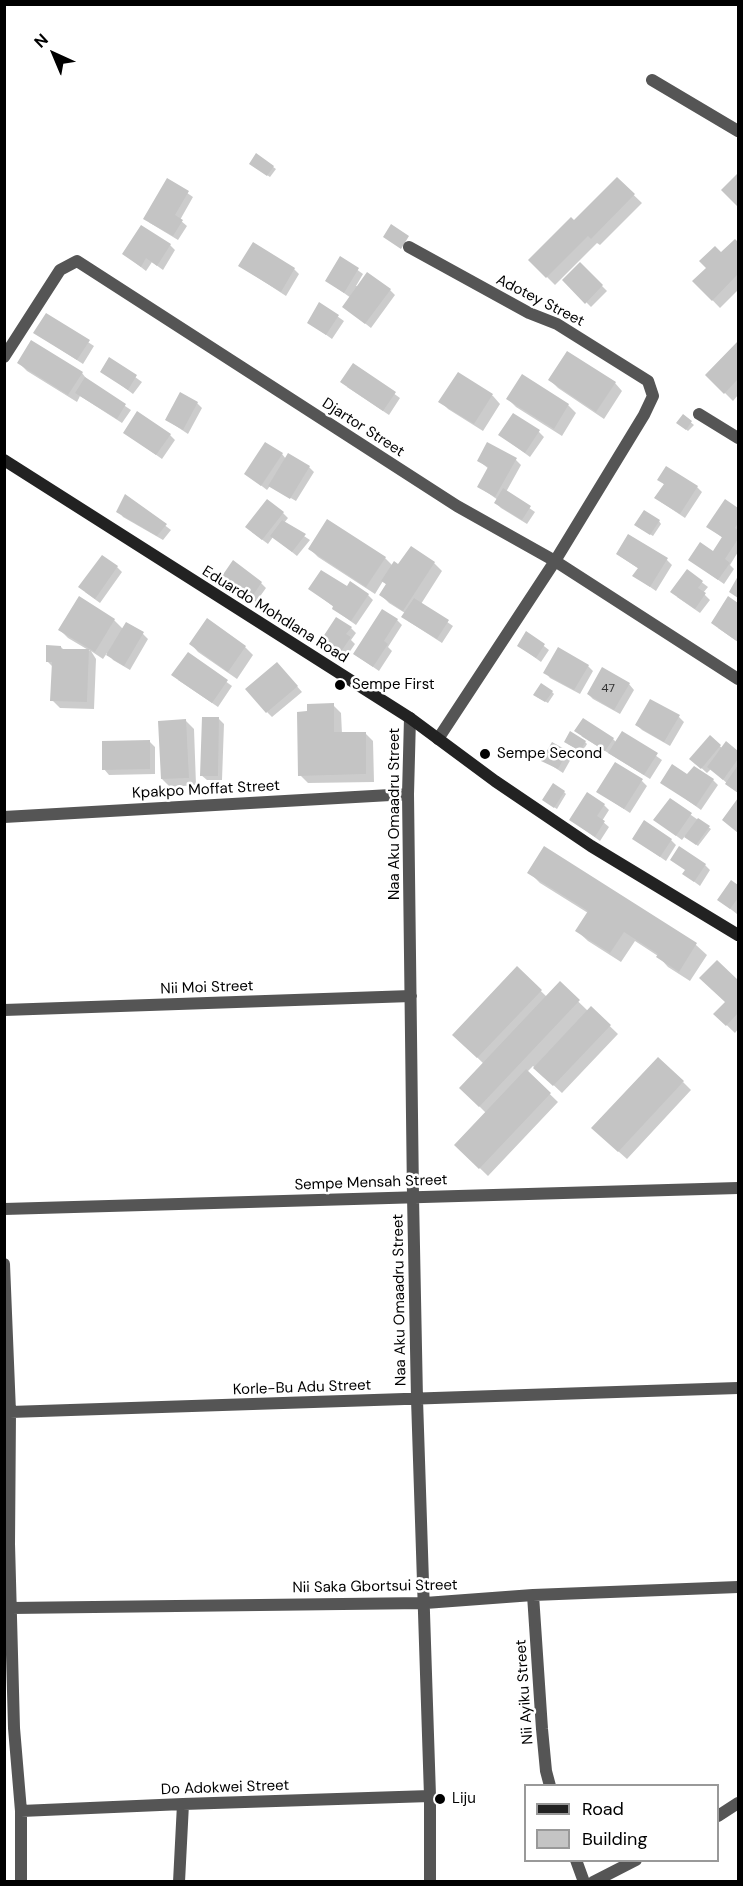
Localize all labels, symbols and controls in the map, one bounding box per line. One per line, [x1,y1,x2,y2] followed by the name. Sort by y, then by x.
[24,24,84,84] north arrow
[30,29,53,52] text: N
[493,271,587,331] street label: Adotey Street
[319,395,407,461] street label: Djartor Street
[199,563,351,667] street label: Eduardo Mohdlana Road
[352,676,435,694] place label: Sempe First
[333,678,347,692] marker: Sempe First
[601,682,615,696] house number: 47
[386,728,404,900] street label: Naa Aku Omaadru Street
[497,745,602,763] place label: Sempe Second
[478,747,492,761] marker: Sempe Second
[132,777,280,803] street label: Kpakpo Moffat Street
[160,977,254,999] street label: Nii Moi Street
[294,1171,448,1195] street label: Sempe Mensah Street
[389,1214,411,1386] street label: Naa Aku Omaadru Street
[233,1377,371,1399] street label: Korle-Bu Adu Street
[292,1577,458,1597] street label: Nii Saka Gbortsui Street
[512,1639,538,1745] street label: Nii Ayiku Street
[161,1777,289,1799] street label: Do Adokwei Street
[524,1784,719,1862] legend
[452,1790,476,1808] place label: Liju
[433,1792,447,1806] marker: Liju
[582,1797,624,1821] text: Road
[582,1827,647,1851] text: Building

